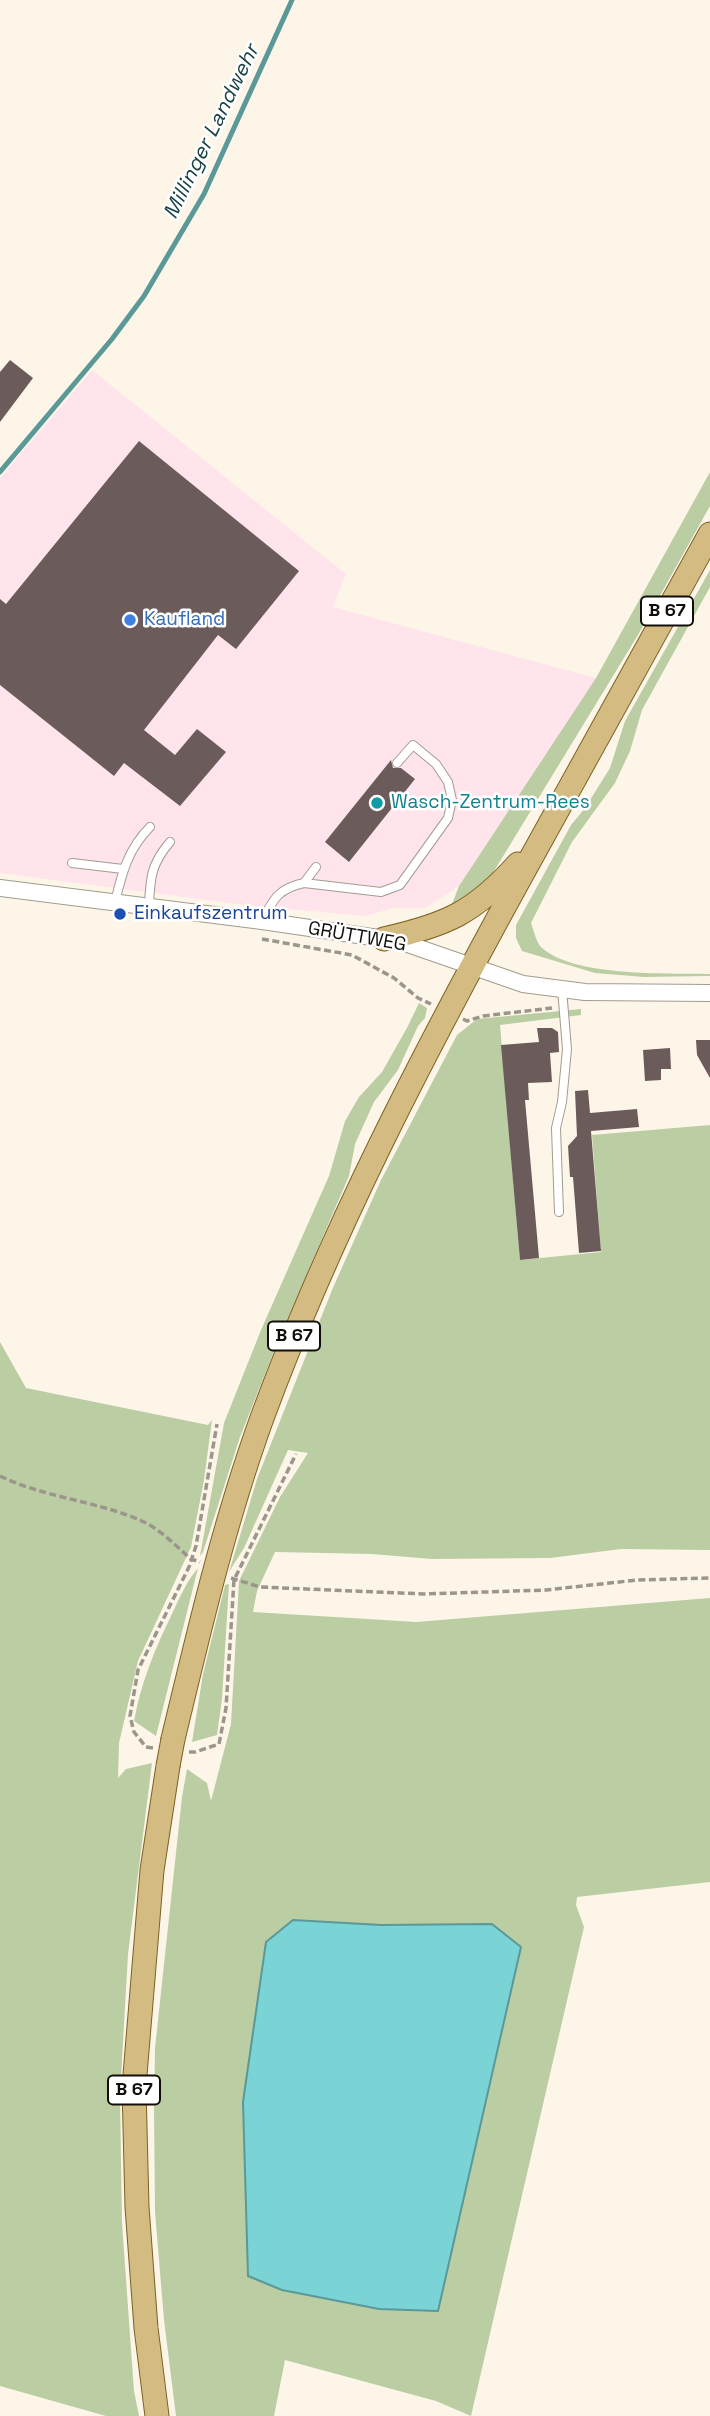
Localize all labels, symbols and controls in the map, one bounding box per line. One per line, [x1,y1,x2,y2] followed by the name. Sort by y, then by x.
[159,41,265,223] water label: Millinger Landwehr
[641,596,693,626] road number: B 67
[144,609,225,631] place label: Kaufland
[122,612,138,628] marker: Kaufland
[391,792,590,814] place label: Wasch-Zentrum-Rees
[369,795,385,811] marker: Wasch-Zentrum-Rees
[134,903,288,925] place label: Einkaufszentrum
[112,906,128,922] marker: Einkaufszentrum
[306,917,408,957] street label: GRÜTTWEG
[268,1322,320,1350] road number: B 67
[108,2076,160,2104] road number: B 67

